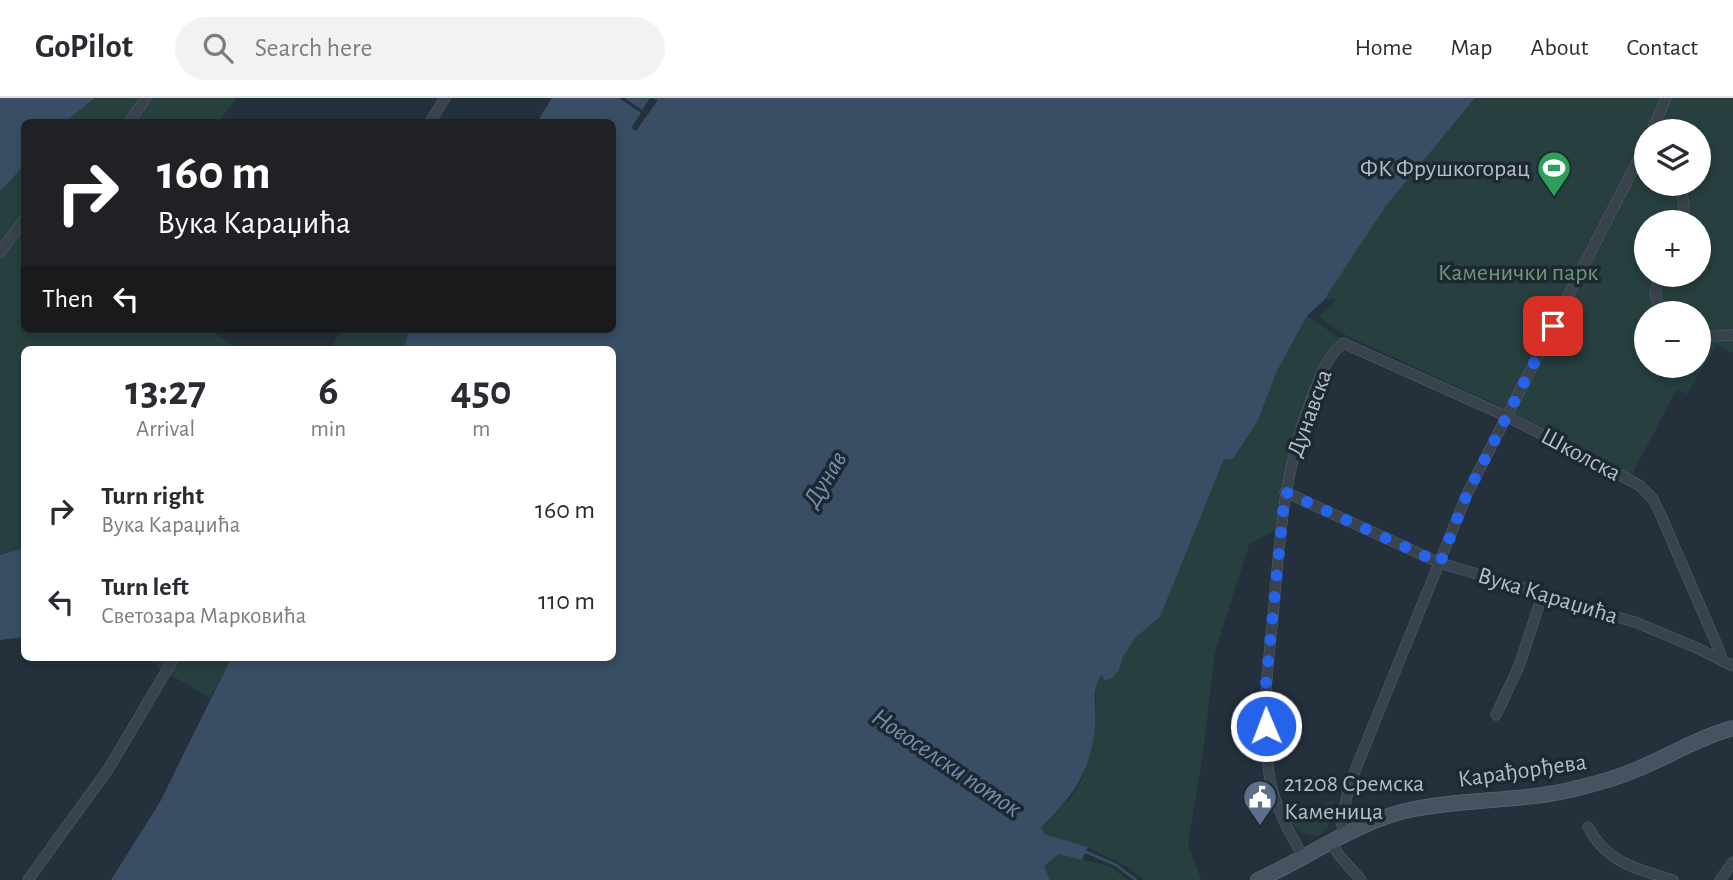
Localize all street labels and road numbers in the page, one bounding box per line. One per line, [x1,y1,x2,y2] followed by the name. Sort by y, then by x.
[1283,366,1337,460] street label: Дунавска
[1537,424,1624,486] street label: Школска
[1475,563,1621,629] street label: Вука Караџића
[1456,750,1588,792] street label: Карађорђева

